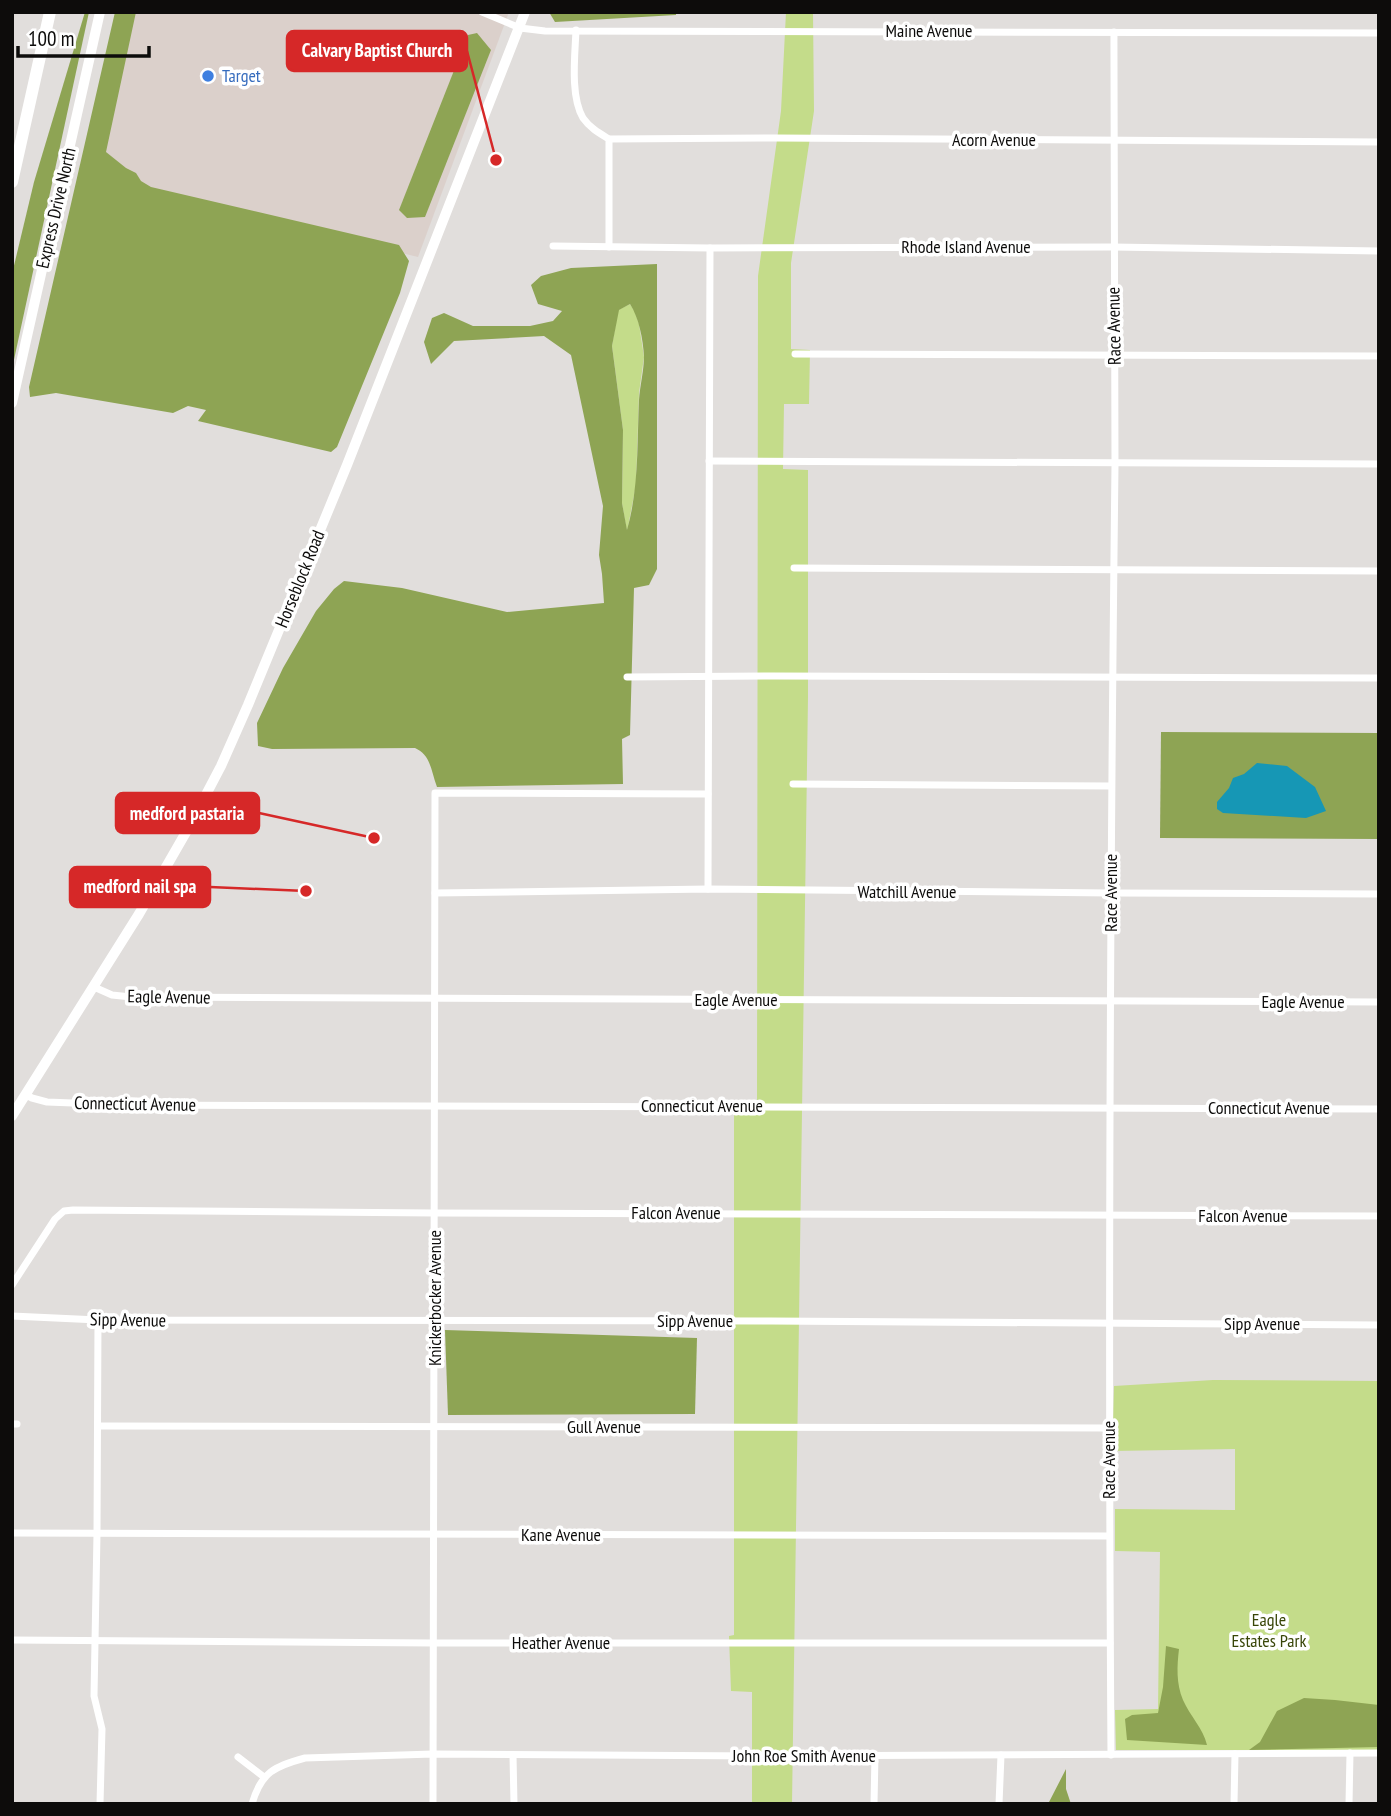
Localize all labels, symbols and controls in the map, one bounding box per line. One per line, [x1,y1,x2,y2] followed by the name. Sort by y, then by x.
[18,14,149,58] scale bar
[886,19,972,42] street label: Maine Avenue
[28,25,74,52] text: 100 m
[287,31,467,71] callout: Calvary Baptist Church
[302,38,452,62] text: Calvary Baptist Church
[222,64,261,87] place label: Target
[200,68,216,84] marker: Target
[952,128,1036,151] street label: Acorn Avenue
[30,145,81,271] street label: Express Drive North
[901,235,1031,258] street label: Rhode Island Avenue
[1101,287,1126,365] street label: Race Avenue
[270,527,330,631] street label: Horseblock Road
[116,793,259,833] callout: medford pastaria
[130,801,244,825] text: medford pastaria
[1099,854,1122,932] street label: Race Avenue
[70,867,210,907] callout: medford nail spa
[84,874,197,898] text: medford nail spa
[858,880,956,903] street label: Watchill Avenue
[127,984,211,1009] street label: Eagle Avenue
[694,988,778,1011] street label: Eagle Avenue
[1261,990,1345,1013] street label: Eagle Avenue
[74,1091,196,1116] street label: Connecticut Avenue
[641,1094,763,1117] street label: Connecticut Avenue
[1208,1096,1330,1119] street label: Connecticut Avenue
[631,1201,721,1224] street label: Falcon Avenue
[1198,1204,1288,1227] street label: Falcon Avenue
[423,1230,446,1366] street label: Knickerbocker Avenue
[90,1307,166,1332] street label: Sipp Avenue
[657,1309,733,1332] street label: Sipp Avenue
[1224,1312,1300,1335] street label: Sipp Avenue
[567,1415,641,1438] street label: Gull Avenue
[1097,1421,1120,1499] street label: Race Avenue
[521,1523,601,1546] street label: Kane Avenue
[1232,1608,1306,1652] park label: Eagle Estates Park
[512,1631,610,1654] street label: Heather Avenue
[731,1744,876,1767] street label: John Roe Smith Avenue

